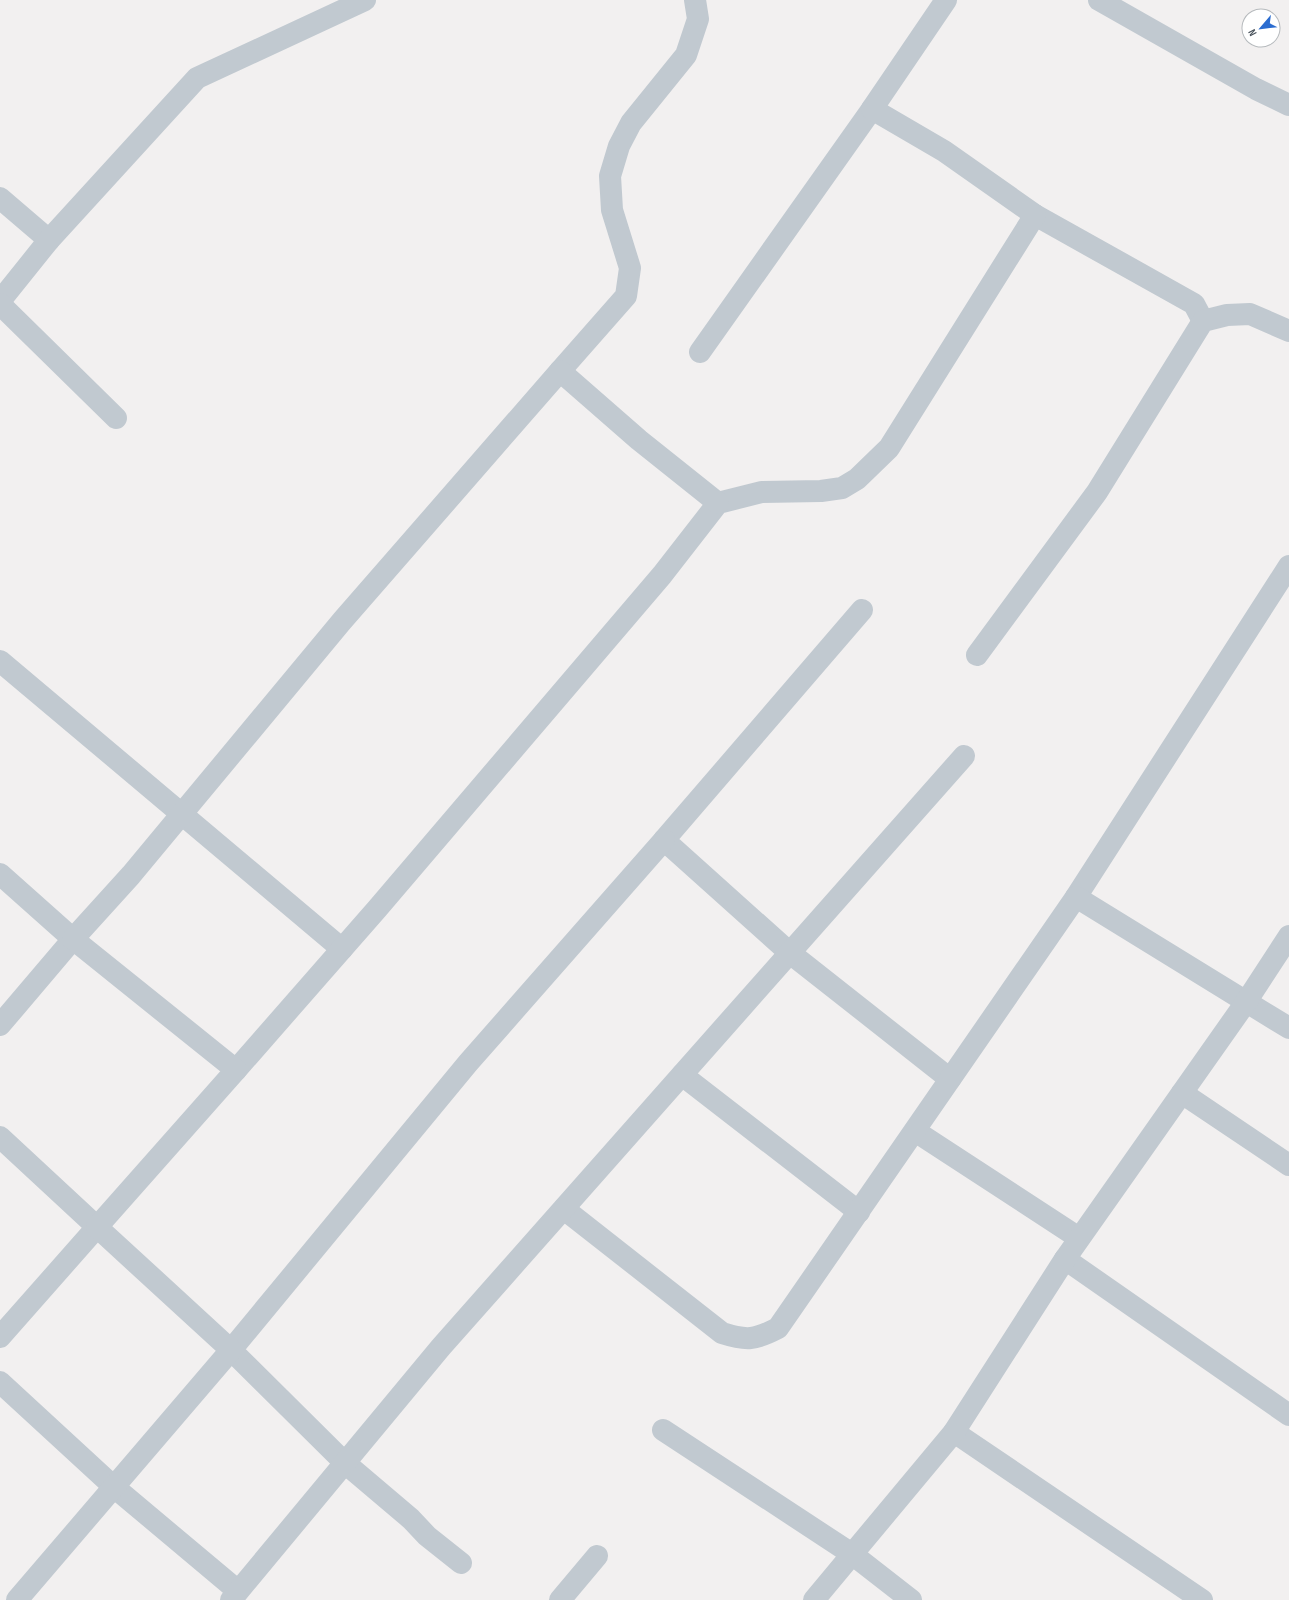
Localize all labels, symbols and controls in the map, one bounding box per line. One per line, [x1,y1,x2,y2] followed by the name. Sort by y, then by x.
[1241,8,1281,48] north arrow
[1245,27,1260,38] text: N

